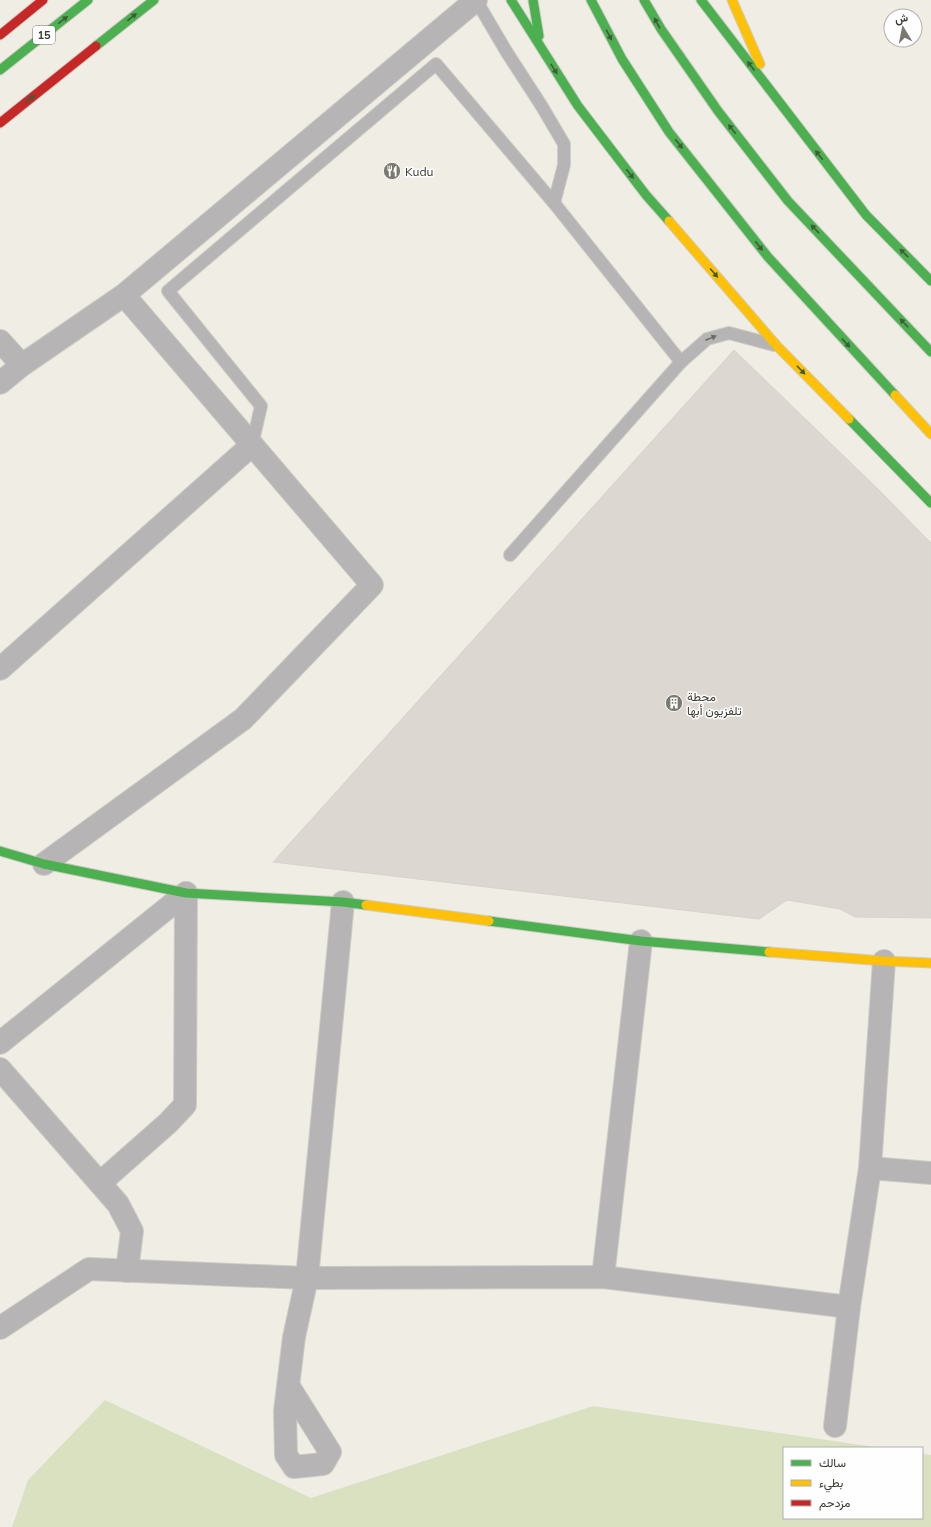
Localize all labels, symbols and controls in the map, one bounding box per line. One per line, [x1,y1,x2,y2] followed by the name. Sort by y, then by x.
[883,8,923,48] north arrow
[894,10,909,26] text: ش
[126,13,137,22] one-way arrow
[58,15,69,24] one-way arrow
[654,17,660,29] one-way arrow
[33,26,55,44] road number: 15
[606,29,613,40] one-way arrow
[747,60,755,71] one-way arrow
[551,63,558,75] one-way arrow
[25,94,36,103] one-way arrow
[728,123,736,134] one-way arrow
[675,139,683,150] one-way arrow
[815,149,824,160] one-way arrow
[382,161,402,181] restaurant icon: Kudu
[405,164,434,179] place label: Kudu
[626,169,634,180] one-way arrow
[810,224,820,234] one-way arrow
[755,241,763,252] one-way arrow
[899,248,909,258] one-way arrow
[710,268,719,279] one-way arrow
[900,318,909,328] one-way arrow
[705,335,717,342] one-way arrow
[842,338,851,348] one-way arrow
[796,365,806,375] one-way arrow
[687,689,742,719] place label: محطة تلفزيون أبها
[664,693,684,713] building icon: محطة تلفزيون أبها
[783,1447,923,1519] legend
[819,1455,846,1470] text: سالك
[819,1475,843,1493] text: بطيء
[819,1495,850,1511] text: مزدحم

